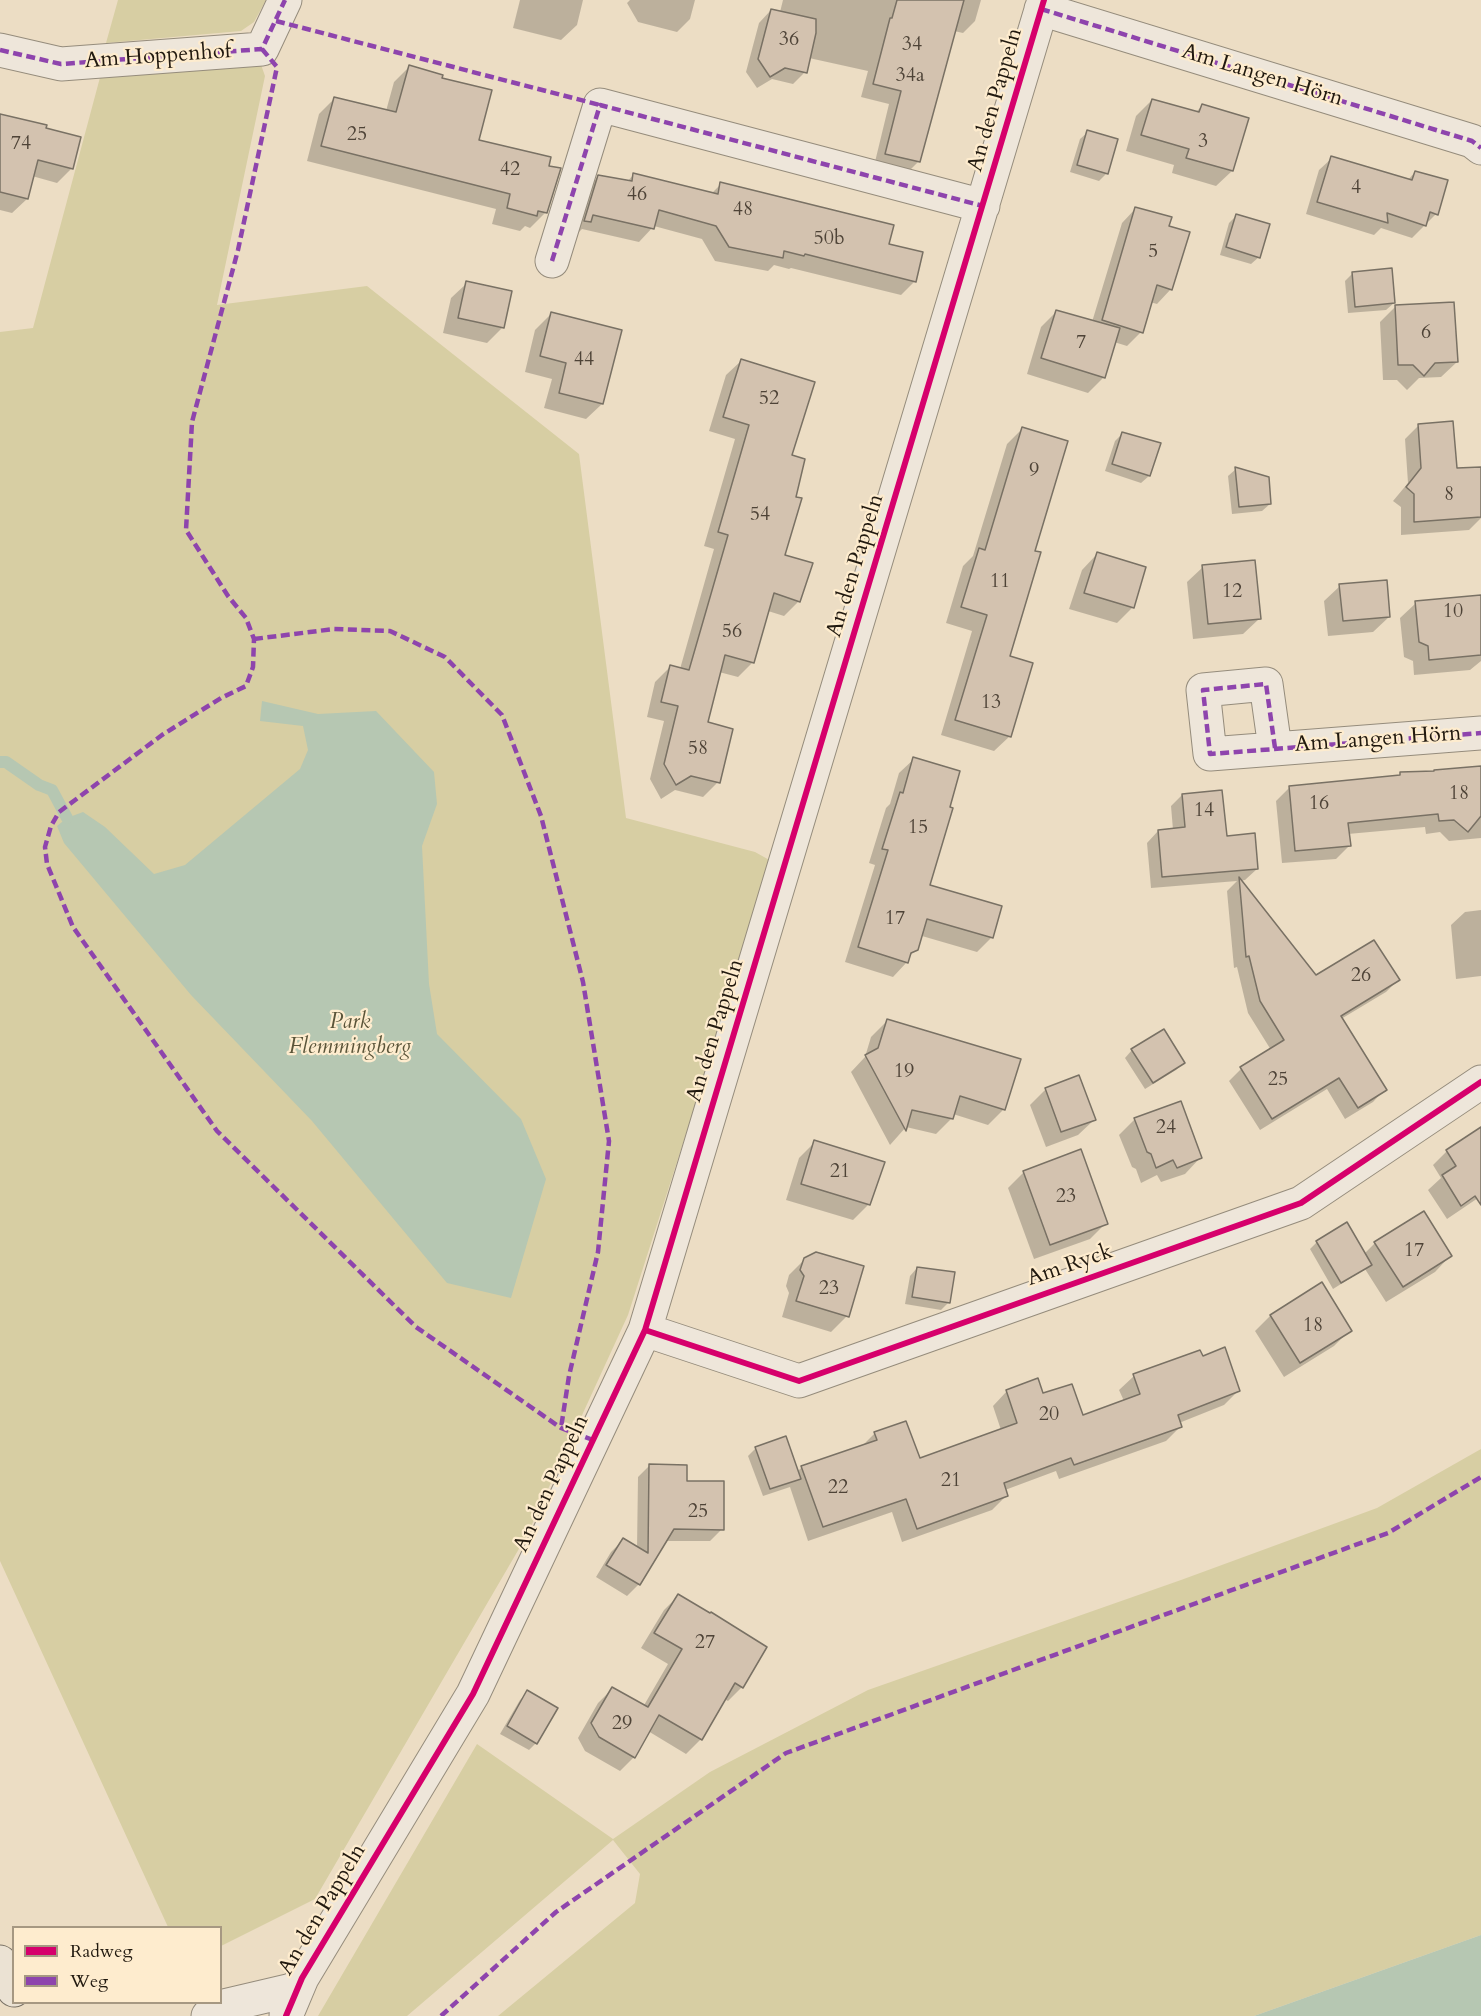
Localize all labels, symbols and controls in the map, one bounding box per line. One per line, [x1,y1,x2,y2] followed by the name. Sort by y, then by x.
[963,25,1029,175] street label: An den Pappeln
[779,28,799,52] house number: 36
[902,33,922,57] house number: 34
[84,39,232,75] street label: Am Hoppenhof
[1178,39,1346,113] street label: Am Langen Hörn
[895,64,925,88] house number: 34a
[347,123,367,147] house number: 25
[1198,130,1208,154] house number: 3
[11,132,31,156] house number: 74
[500,158,520,182] house number: 42
[1351,176,1361,200] house number: 4
[627,183,647,207] house number: 46
[733,198,753,222] house number: 48
[813,227,845,251] house number: 50b
[1148,240,1158,264] house number: 5
[1421,321,1431,345] house number: 6
[1076,331,1086,355] house number: 7
[574,348,594,372] house number: 44
[759,387,779,411] house number: 52
[1029,459,1039,483] house number: 9
[1444,483,1454,507] house number: 8
[822,491,890,641] street label: An den Pappeln
[750,503,770,527] house number: 54
[990,570,1010,594] house number: 11
[1222,580,1242,604] house number: 12
[1443,600,1463,624] house number: 10
[722,620,742,644] house number: 56
[981,691,1001,715] house number: 13
[1294,721,1462,759] street label: Am Langen Hörn
[688,737,708,761] house number: 58
[1449,782,1469,806] house number: 18
[1309,792,1329,816] house number: 16
[1194,799,1214,823] house number: 14
[908,816,928,840] house number: 15
[885,907,905,931] house number: 17
[682,956,750,1106] street label: An den Pappeln
[1351,964,1371,988] house number: 26
[289,1010,411,1062] park label: Park Flemmingberg
[894,1060,914,1084] house number: 19
[1268,1068,1288,1092] house number: 25
[1156,1116,1176,1140] house number: 24
[830,1160,850,1184] house number: 21
[1056,1185,1076,1209] house number: 23
[1024,1239,1116,1293] street label: Am Ryck
[1404,1239,1424,1263] house number: 17
[819,1277,839,1301] house number: 23
[1303,1314,1323,1338] house number: 18
[1039,1403,1059,1427] house number: 20
[509,1411,595,1557] street label: An den Pappeln
[941,1469,961,1493] house number: 21
[828,1476,848,1500] house number: 22
[688,1500,708,1524] house number: 25
[695,1631,715,1655] house number: 27
[612,1712,632,1736] house number: 29
[274,1840,372,1980] street label: An den Pappeln
[12,1926,222,2004] legend
[70,1939,133,1964] text: Radweg
[70,1969,108,1994] text: Weg

